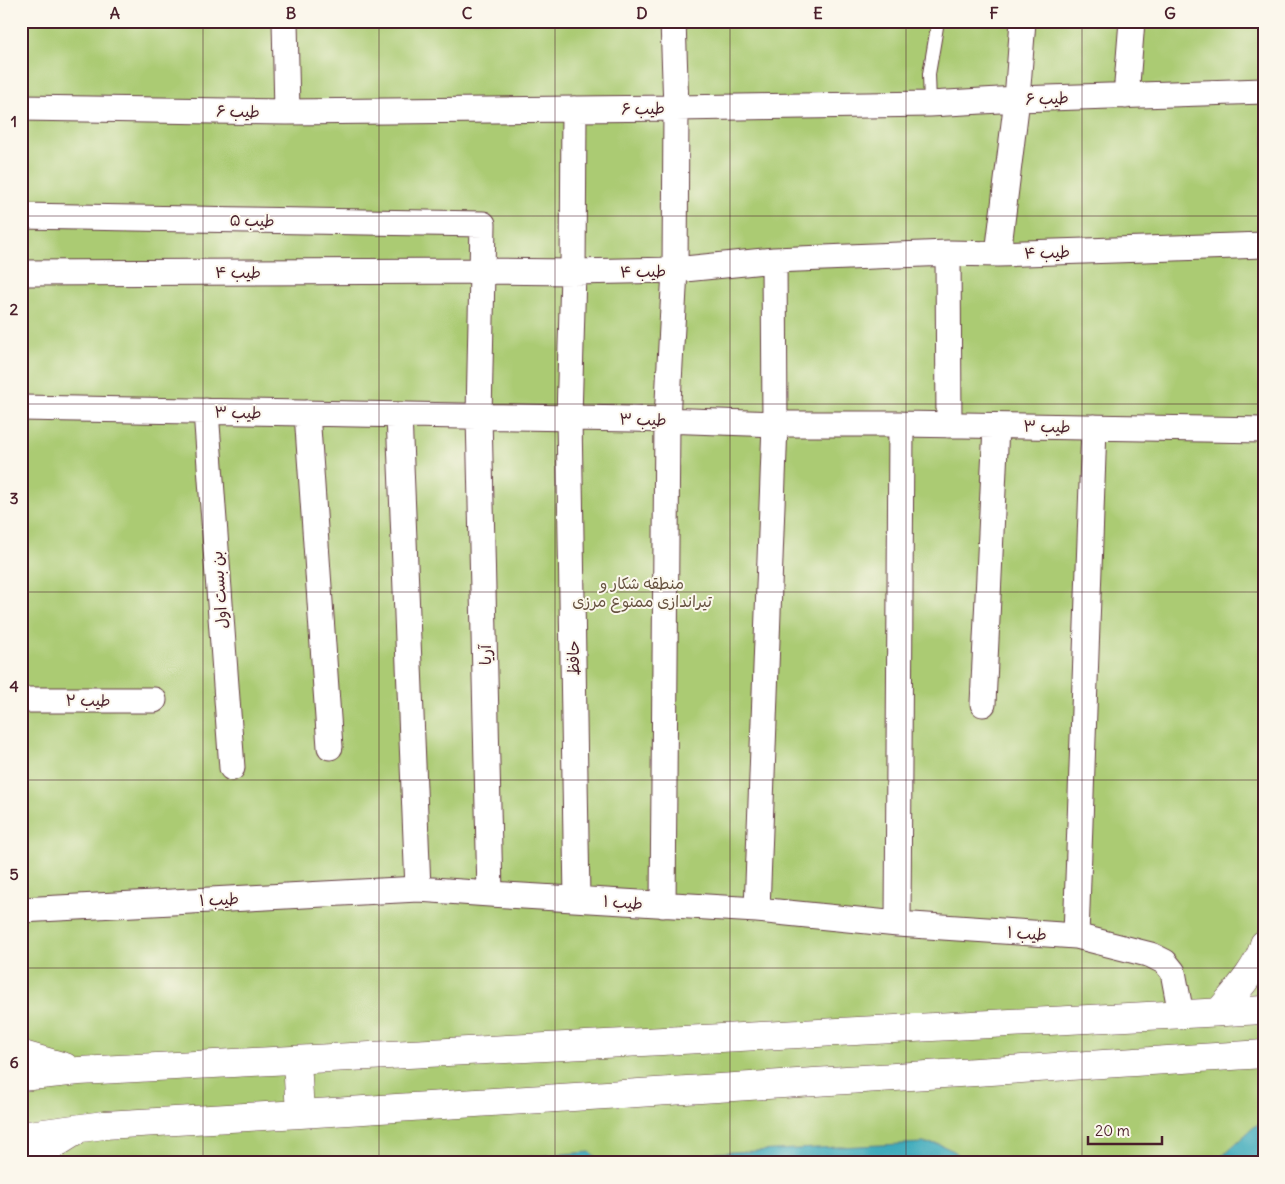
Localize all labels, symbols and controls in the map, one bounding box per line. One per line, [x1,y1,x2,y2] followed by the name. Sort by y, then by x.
[110,3,120,23] text: A
[286,3,297,23] text: B
[462,3,473,23] text: C
[636,3,648,23] text: D
[813,3,823,23] text: E
[989,3,999,23] text: F
[1164,3,1176,23] text: G
[1025,87,1069,109] street label: طیب ۶
[621,98,665,118] street label: طیب ۶
[216,101,260,121] street label: طیب ۶
[11,111,17,131] text: 1
[229,210,275,230] street label: طیب ۵
[1024,241,1070,263] street label: طیب ۴
[620,261,666,281] street label: طیب ۴
[215,262,261,282] street label: طیب ۴
[10,299,19,319] text: 2
[214,402,262,422] street label: طیب ۳
[619,409,667,429] street label: طیب ۳
[1023,416,1071,436] street label: طیب ۳
[9,488,19,508] text: 3
[206,550,232,630] street label: بن بست اول
[572,573,712,613] park label: منطقه شکار و تیراندازی ممنوع مرزی
[563,640,583,676] street label: حافظ
[475,644,495,665] street label: آریا
[9,676,19,696] text: 4
[66,690,110,710] street label: طیب ۲
[9,864,19,884] text: 5
[199,888,239,910] street label: طیب ۱
[602,891,644,913] street label: طیب ۱
[1006,922,1048,944] street label: طیب ۱
[9,1052,19,1072] text: 6
[1088,1114,1161,1146] scale bar
[1095,1121,1130,1140] text: 20 m

